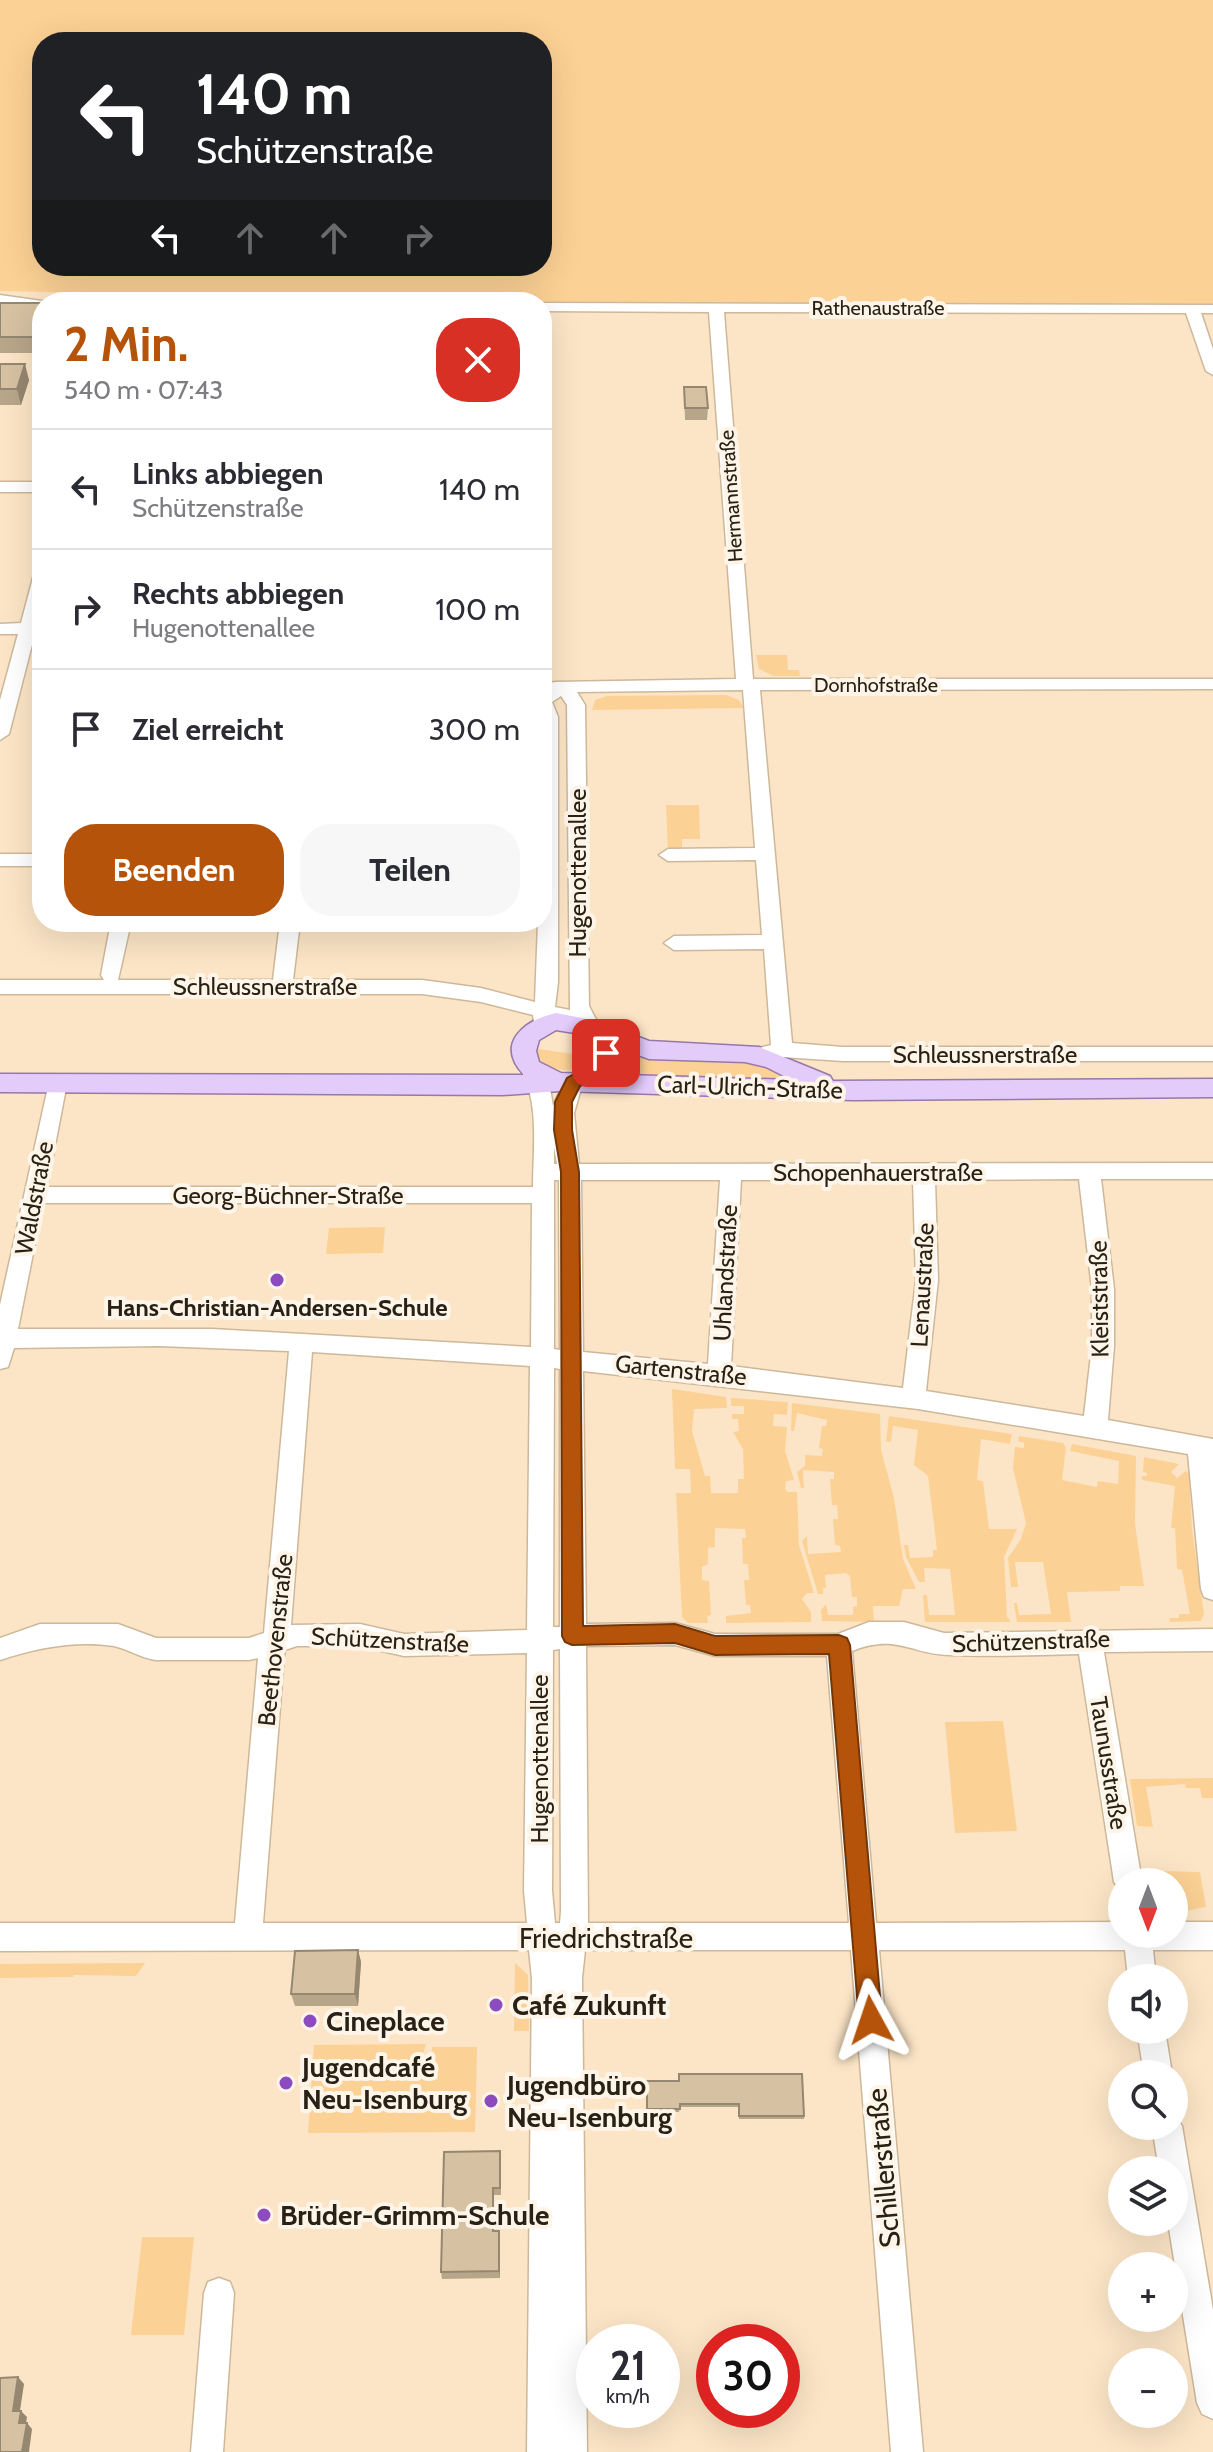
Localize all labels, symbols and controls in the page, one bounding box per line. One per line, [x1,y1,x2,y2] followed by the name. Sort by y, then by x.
[196,60,352,128] text: 140 m
[64,64,168,168] icon: left
[196,128,433,172] text: Schützenstraße
[144,216,188,260] icon: left
[228,216,272,260] icon: ahead
[312,216,356,260] icon: ahead
[396,216,440,260] icon: right
[812,296,944,320] street label: Rathenaustraße
[64,315,188,373] text: 2 Min.
[436,318,520,402] button: close
[64,374,223,406] text: 540 m · 07:43
[714,429,748,563] street label: Hermannstraße
[132,455,324,492] text: Links abbiegen
[64,467,108,511] icon: left
[439,471,520,508] text: 140 m
[132,492,304,524] text: Schützenstraße
[132,575,344,612] text: Rechts abbiegen
[64,587,108,631] icon: right
[435,591,520,628] text: 100 m
[132,612,315,644] text: Hugenottenallee
[814,673,938,697] street label: Dornhofstraße
[64,707,108,751] icon: arrive
[132,711,283,748] text: Ziel erreicht
[429,711,520,748] text: 300 m
[563,788,592,958] street label: Hugenottenallee
[64,824,284,916] button: Beenden
[300,824,520,916] button: Teilen
[173,972,357,1001] street label: Schleussnerstraße
[572,1019,640,1087] pin
[584,1031,628,1075] icon: arrive
[893,1040,1077,1069] street label: Schleussnerstraße
[657,1069,843,1105] street label: Carl-Ulrich-Straße
[9,1139,59,1257] street label: Waldstraße
[773,1158,983,1187] street label: Schopenhauerstraße
[172,1181,404,1210] street label: Georg-Büchner-Straße
[707,1204,743,1342] street label: Uhlandstraße
[904,1222,940,1348] street label: Lenaustraße
[1083,1240,1115,1358] street label: Kleiststraße
[268,1271,286,1289] marker: Hans-Christian-Andersen-Schule
[106,1293,448,1322] place label: Hans-Christian-Andersen-Schule
[614,1349,748,1391] street label: Gartenstraße
[252,1552,298,1728] street label: Beethovenstraße
[310,1621,470,1659] street label: Schützenstraße
[951,1624,1111,1658] street label: Schützenstraße
[525,1674,554,1844] street label: Hugenottenallee
[1084,1694,1134,1832] street label: Taunusstraße
[1108,1868,1188,1948] north arrow
[1108,1868,1188,2428] map controls
[519,1921,693,1955] street label: Friedrichstraße
[1108,1964,1188,2044] button: sound
[829,1978,913,2062] position arrow
[512,1988,666,2022] place label: Café Zukunft
[487,1996,505,2014] marker: Café Zukunft
[326,2004,445,2038] place label: Cineplace
[301,2012,319,2030] marker: Cineplace
[301,2050,467,2116] place label: Jugendcafé Neu-Isenburg
[1108,2060,1188,2140] button: search
[506,2068,672,2134] place label: Jugendbüro Neu-Isenburg
[277,2074,295,2092] marker: Jugendcafé Neu-Isenburg
[859,2087,907,2249] street label: Schillerstraße
[482,2092,500,2110] marker: Jugendbüro Neu-Isenburg
[1108,2156,1188,2236] button: layers
[280,2198,550,2232] place label: Brüder-Grimm-Schule
[255,2206,273,2224] marker: Brüder-Grimm-Schule
[1108,2252,1188,2332] button: +
[696,2324,800,2428] speed limit sign: 30
[610,2341,646,2390] text: 21
[1108,2348,1188,2428] button: −
[606,2384,650,2408] text: km/h

